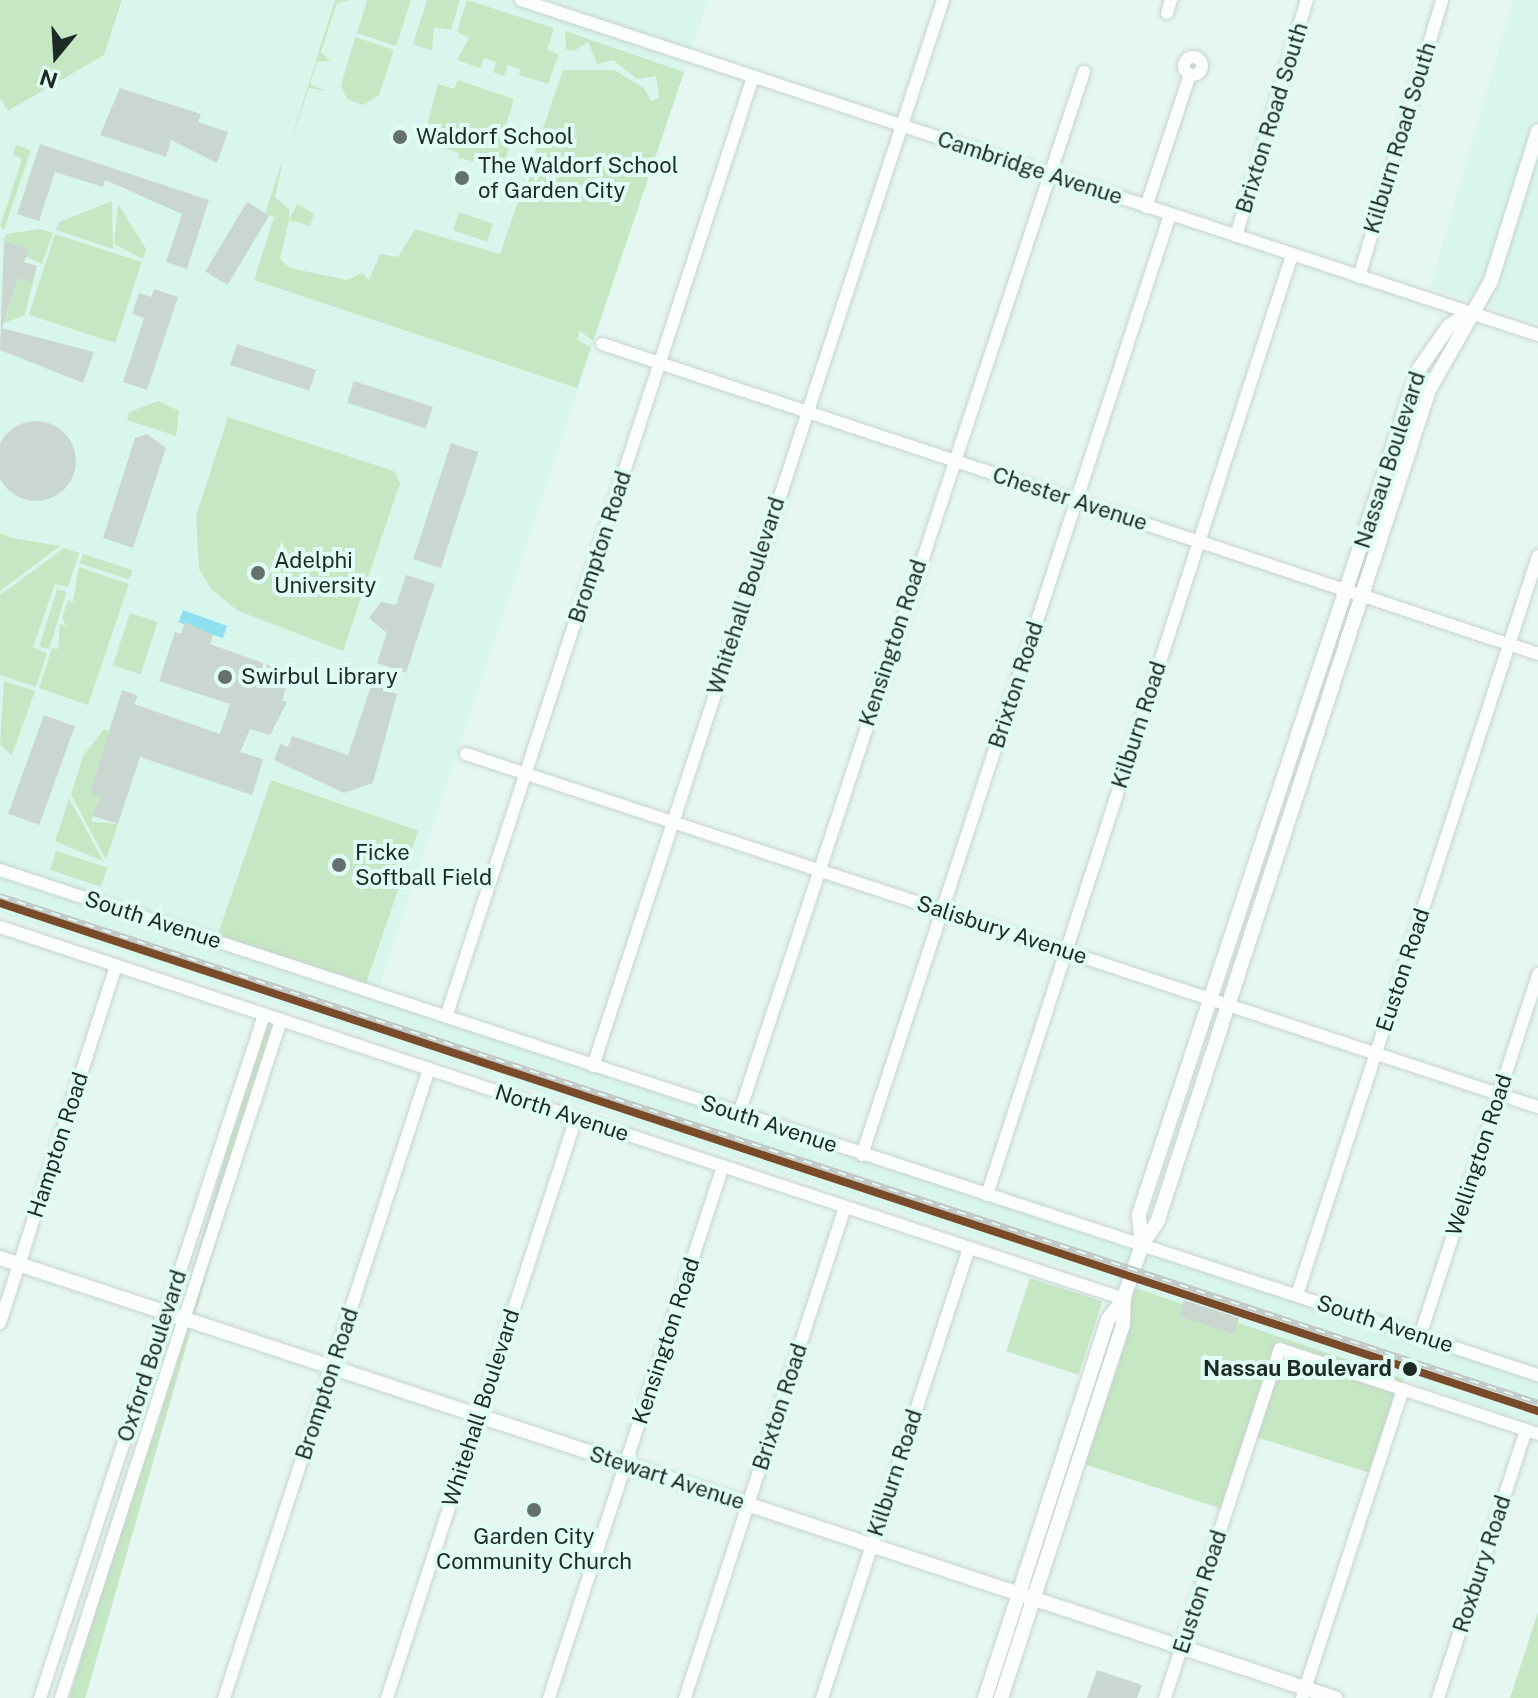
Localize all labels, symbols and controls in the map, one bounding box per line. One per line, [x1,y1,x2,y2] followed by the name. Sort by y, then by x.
[16,16,96,96] north arrow
[1230,19,1314,217] street label: Brixton Road South
[1358,39,1442,237] street label: Kilburn Road South
[36,64,61,94] text: N
[416,124,573,150] place label: Waldorf School
[934,126,1126,210] street label: Cambridge Avenue
[391,128,409,146] marker: Waldorf School
[478,152,679,204] place label: The Waldorf School of Garden City
[453,169,471,187] marker: The Waldorf School of Garden City
[1349,368,1431,552] street label: Nassau Boulevard
[989,462,1151,536] street label: Chester Avenue
[563,468,637,626] street label: Brompton Road
[702,494,790,698] street label: Whitehall Boulevard
[274,547,376,598] place label: Adelphi University
[854,556,932,730] street label: Kensington Road
[249,564,267,582] marker: Adelphi University
[983,618,1049,752] street label: Brixton Road
[1106,658,1172,792] street label: Kilburn Road
[241,664,398,690] place label: Swirbul Library
[216,668,234,686] marker: Swirbul Library
[355,839,492,890] place label: Ficke Softball Field
[330,856,348,874] marker: Ficke Softball Field
[81,885,225,955] street label: South Avenue
[913,890,1091,970] street label: Salisbury Avenue
[1371,905,1435,1035] street label: Euston Road
[22,1069,94,1221] street label: Hampton Road
[1440,1071,1518,1239] street label: Wellington Road
[492,1079,632,1147] street label: North Avenue
[697,1089,841,1159] street label: South Avenue
[627,1254,705,1428] street label: Kensington Road
[112,1267,192,1445] street label: Oxford Boulevard
[1313,1289,1457,1359] street label: South Avenue
[290,1305,364,1463] street label: Brompton Road
[437,1306,525,1510] street label: Whitehall Boulevard
[747,1340,813,1474] street label: Brixton Road
[1203,1356,1392,1382] place label: Nassau Boulevard
[1399,1358,1421,1380] marker: Nassau Boulevard
[862,1406,928,1540] street label: Kilburn Road
[586,1440,748,1516] street label: Stewart Avenue
[1447,1492,1517,1636] street label: Roxbury Road
[525,1501,543,1519] marker: Garden City Community Church
[436,1523,632,1574] place label: Garden City Community Church
[1168,1527,1232,1657] street label: Euston Road

